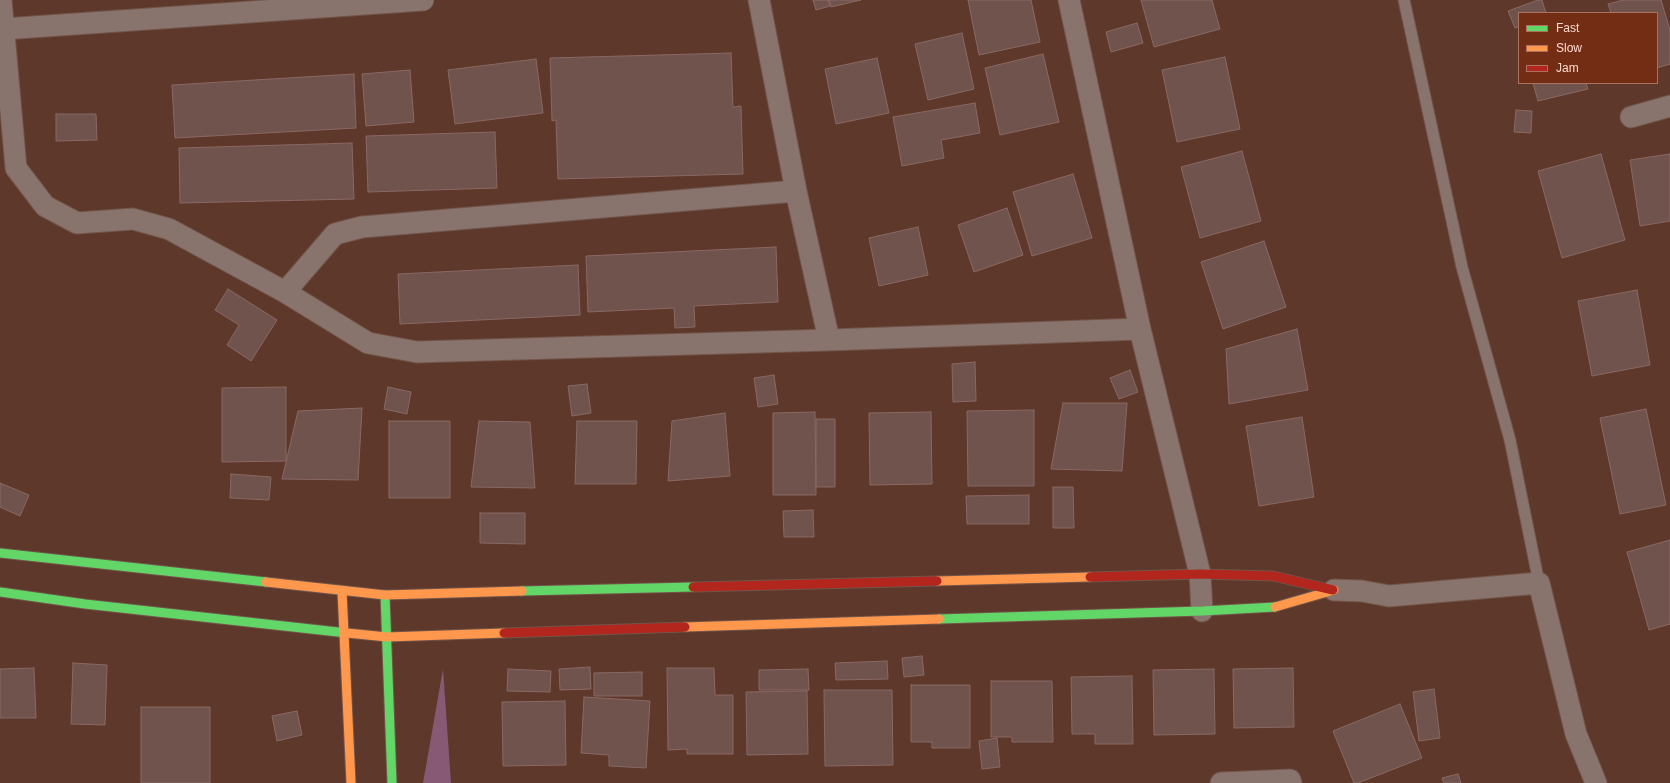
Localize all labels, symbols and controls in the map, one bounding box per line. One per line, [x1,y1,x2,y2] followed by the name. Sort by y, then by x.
[1518,12,1658,84] legend
[1556,21,1579,35] text: Fast
[1556,41,1582,55] text: Slow
[1556,61,1579,75] text: Jam

